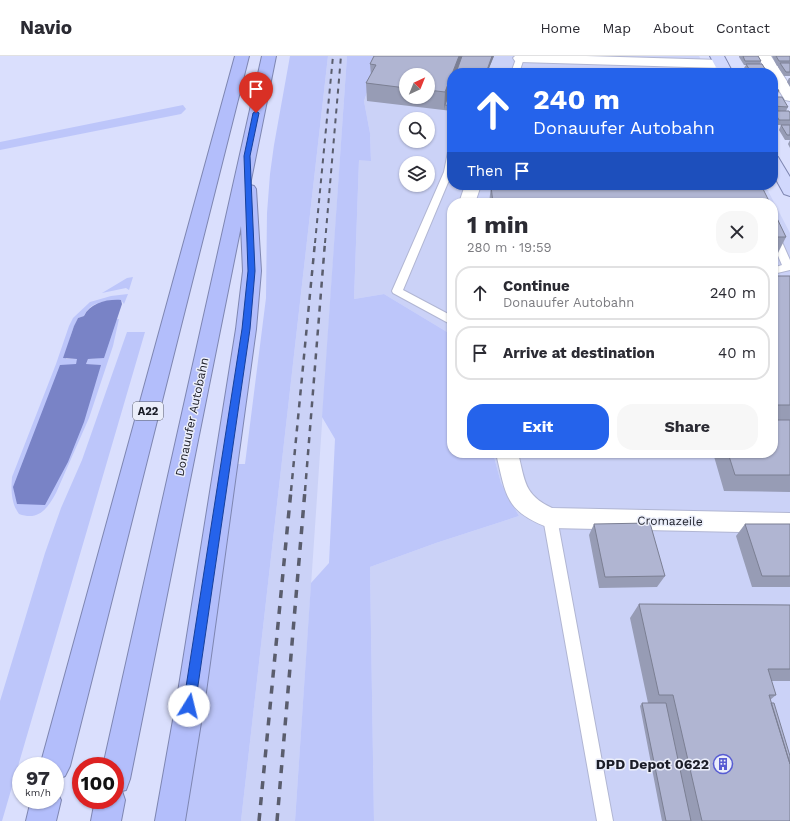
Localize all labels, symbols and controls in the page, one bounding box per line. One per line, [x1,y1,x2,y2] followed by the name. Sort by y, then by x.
[20,16,72,39] text: Navio
[540,20,580,36] text: Home
[602,20,631,36] text: Map
[653,20,694,36] text: About
[716,20,770,36] text: Contact
[399,68,435,104] north arrow
[399,68,435,192] map controls
[239,72,273,113] pin
[245,78,267,100] icon: arrive
[533,83,620,116] text: 240 m
[467,84,519,136] icon: ahead
[399,112,435,148] button: search
[533,117,715,138] text: Donauufer Autobahn
[399,156,435,192] button: layers
[511,160,533,182] icon: arrive
[467,162,503,180] text: Then
[467,211,529,239] text: 1 min
[716,211,758,253] button: close
[467,240,552,255] text: 280 m · 19:59
[503,277,570,295] text: Continue
[469,282,491,304] icon: ahead
[710,284,756,302] text: 240 m
[503,295,634,310] text: Donauufer Autobahn
[469,342,491,364] icon: arrive
[503,344,655,362] text: Arrive at destination
[718,344,756,362] text: 40 m
[173,356,211,478] street label: Donauufer Autobahn
[133,402,163,420] road number: A22
[467,404,609,450] button: Exit
[617,404,758,450] button: Share
[637,513,703,529] street label: Cromazeile
[168,685,210,727] position arrow
[712,753,734,775] building icon: DPD Depot 0622
[596,756,709,772] place label: DPD Depot 0622
[72,757,124,809] speed limit sign: 100
[26,766,50,790] text: 97
[25,787,51,798] text: km/h

